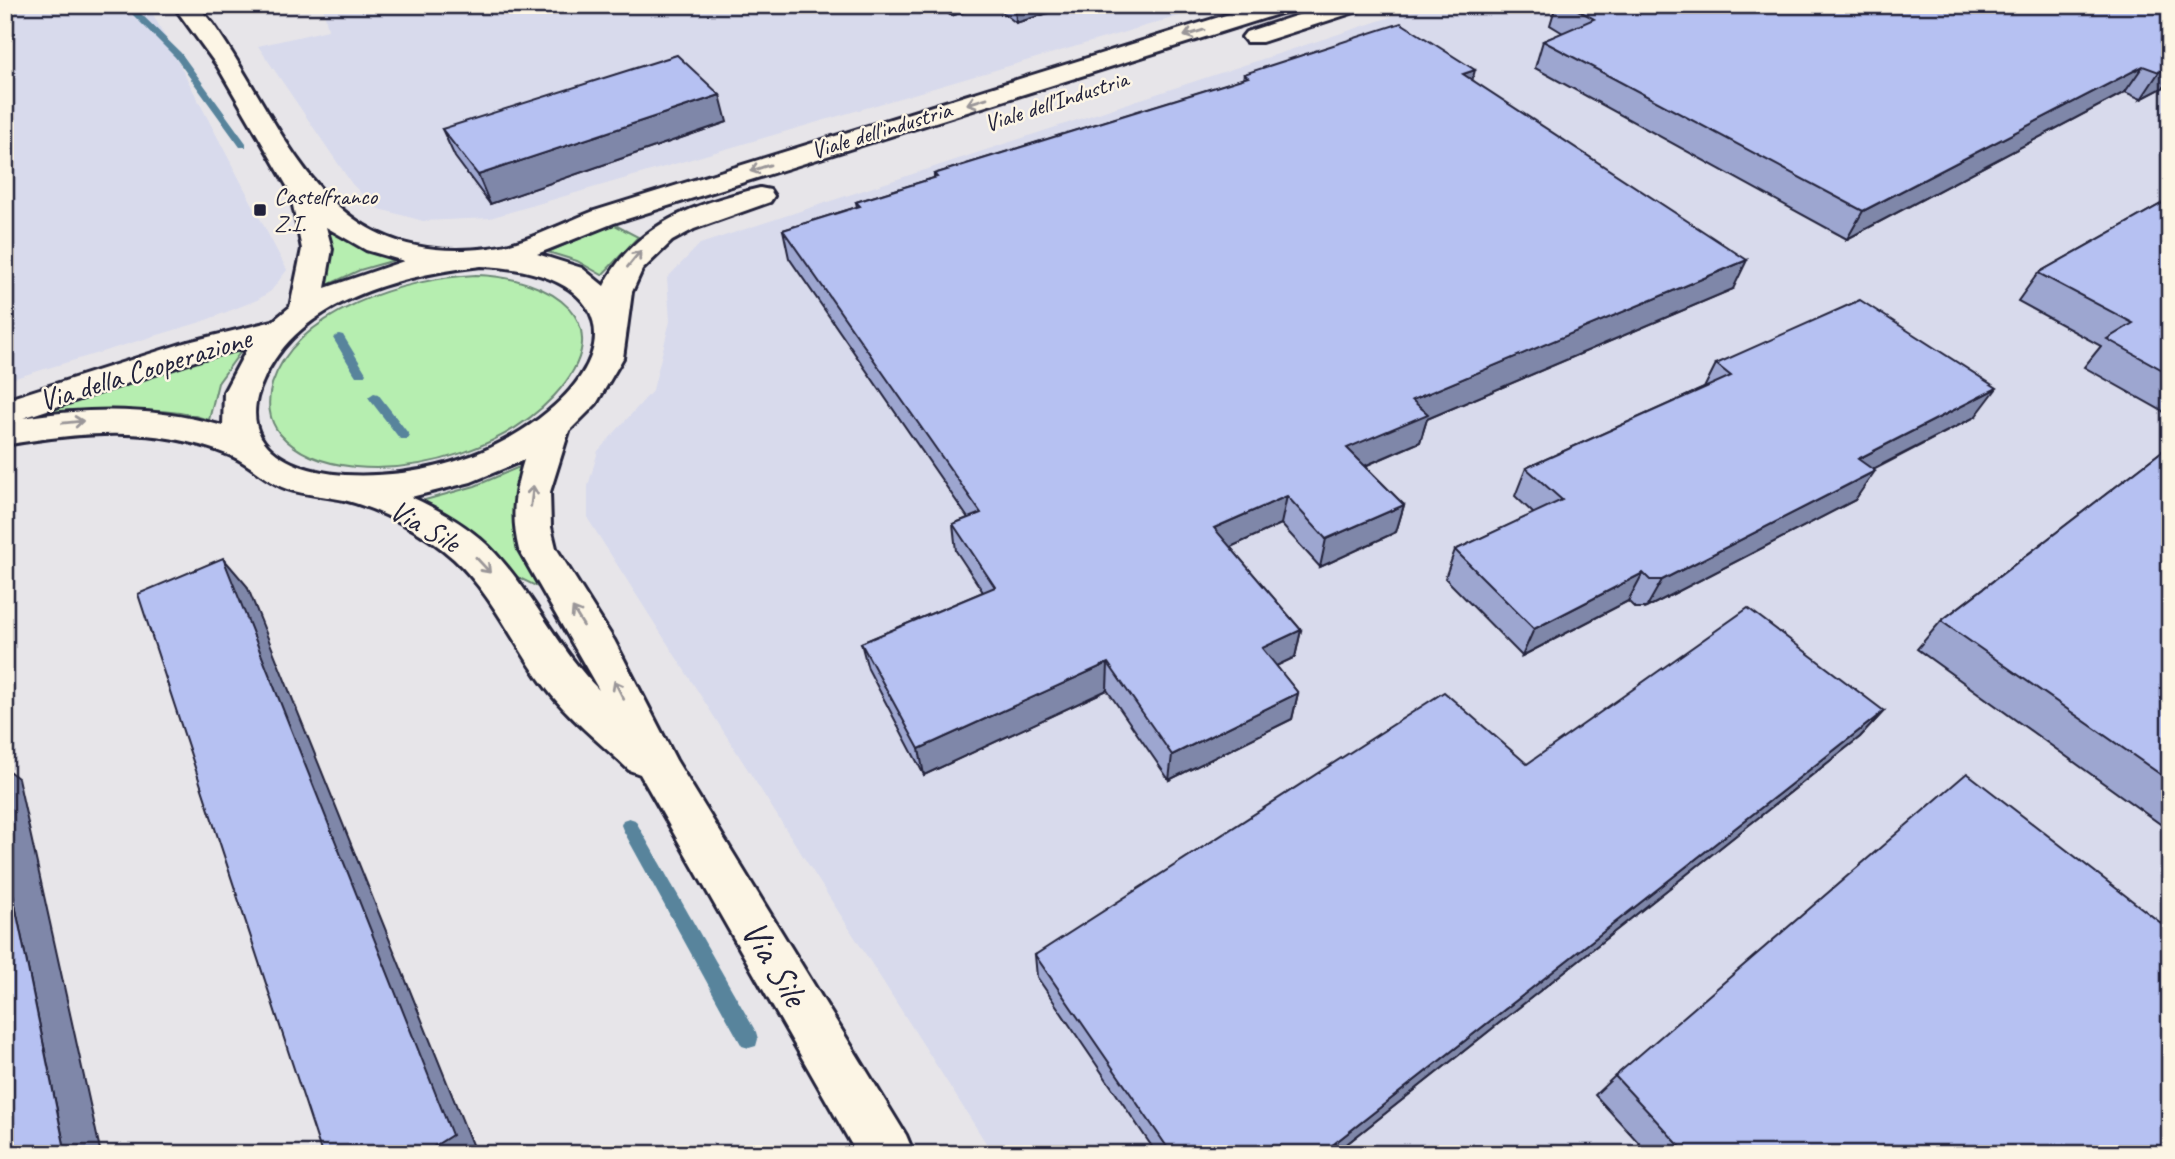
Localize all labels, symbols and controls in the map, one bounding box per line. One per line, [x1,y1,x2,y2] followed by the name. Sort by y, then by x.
[1184,28,1206,40] one-way arrow
[980,63,1134,138] street label: Viale dell'Industria
[807,94,956,166] street label: Viale dell'industria
[966,95,988,108] one-way arrow
[749,163,771,176] one-way arrow
[274,181,379,239] place label: Castelfranco Z.I.
[252,202,268,218] marker: Castelfranco Z.I.
[626,250,642,268] one-way arrow
[34,318,258,419] street label: Via della Cooperazione
[61,416,84,429] one-way arrow
[526,485,539,508] one-way arrow
[383,491,469,562] street label: Via Sile
[475,557,492,574] one-way arrow
[570,608,585,627] one-way arrow
[612,680,626,701] one-way arrow
[731,911,820,1017] street label: Via Sile

